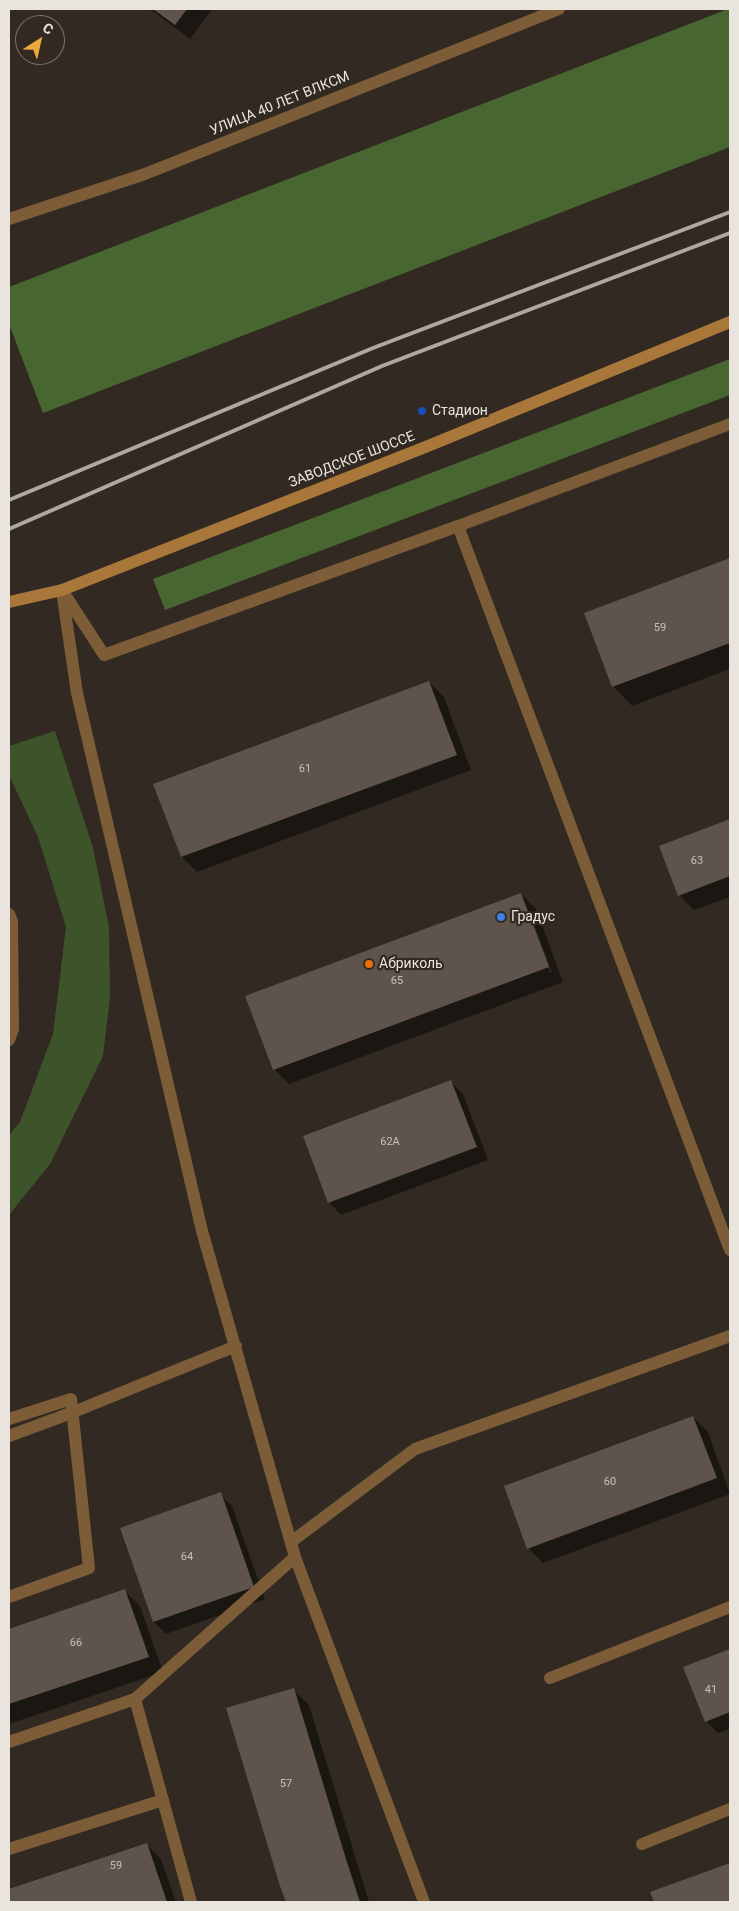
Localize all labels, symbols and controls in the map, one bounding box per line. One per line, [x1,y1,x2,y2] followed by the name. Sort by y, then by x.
[15,15,65,65] north arrow
[40,19,56,38] text: С
[208,68,352,140] street label: УЛИЦА 40 ЛЕТ ВЛКСМ
[432,403,488,419] place label: Стадион
[416,405,428,417] marker: Стадион
[286,428,418,492] street label: ЗАВОДСКОЕ ШОССЕ
[654,621,666,635] house number: 59
[299,762,311,776] house number: 61
[691,854,703,868] house number: 63
[511,909,555,925] place label: Градус
[495,911,507,923] marker: Градус
[379,956,443,972] place label: Абриколь
[363,958,375,970] marker: Абриколь
[391,974,403,988] house number: 65
[380,1135,400,1149] house number: 62А
[604,1475,616,1489] house number: 60
[181,1550,193,1564] house number: 64
[70,1636,82,1650] house number: 66
[705,1683,717,1697] house number: 41
[280,1777,292,1791] house number: 57
[110,1859,122,1873] house number: 59

